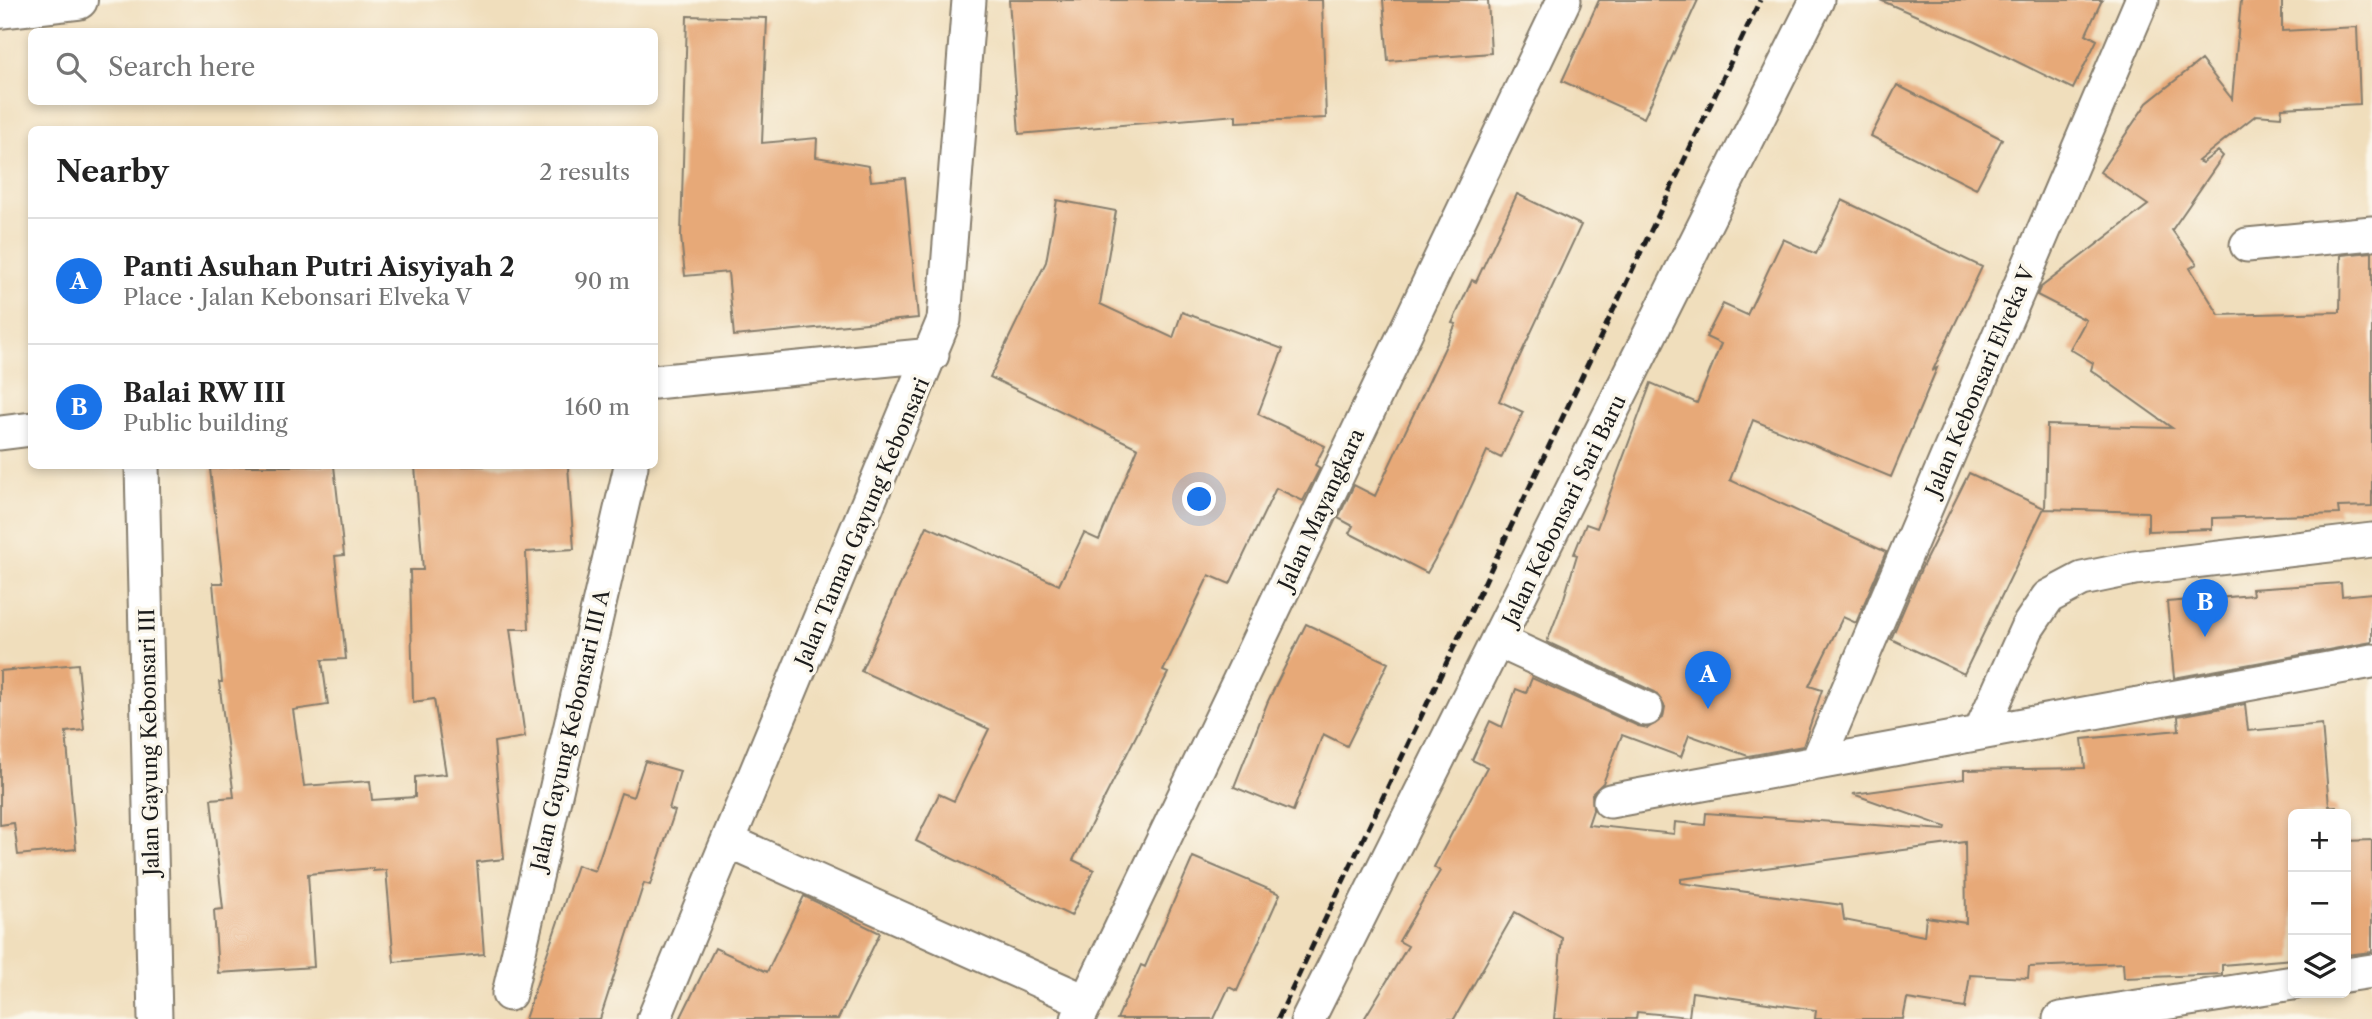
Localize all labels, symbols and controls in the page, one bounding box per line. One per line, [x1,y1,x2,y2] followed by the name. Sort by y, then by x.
[28,28,658,105] search box
[52,48,90,86] icon: search
[108,51,255,83] text: Search here
[56,153,169,190] text: Nearby
[539,158,630,186] text: 2 results
[123,251,515,283] text: Panti Asuhan Putri Aisyiyah 2
[1919,262,2040,502] street label: Jalan Kebonsari Elveka V
[70,267,88,295] text: A
[574,267,630,295] text: 90 m
[123,283,471,311] text: Place · Jalan Kebonsari Elveka V
[788,374,934,673] street label: Jalan Taman Gayung Kebonsari
[123,377,286,409] text: Balai RW III
[1496,391,1631,632] street label: Jalan Kebonsari Sari Baru
[70,393,88,421] text: B
[565,393,630,421] text: 160 m
[123,409,288,437] text: Public building
[1271,424,1370,596] street label: Jalan Mayangkara
[1182,482,1216,516] your location
[2182,579,2228,637] pin: B
[525,587,615,876] street label: Jalan Gayung Kebonsari III A
[134,608,164,879] street label: Jalan Gayung Kebonsari III
[1685,651,1731,709] pin: A
[2288,809,2351,998] map controls
[2288,809,2351,872] button: +
[2288,872,2351,935] button: −
[2288,935,2351,998] button: layers

